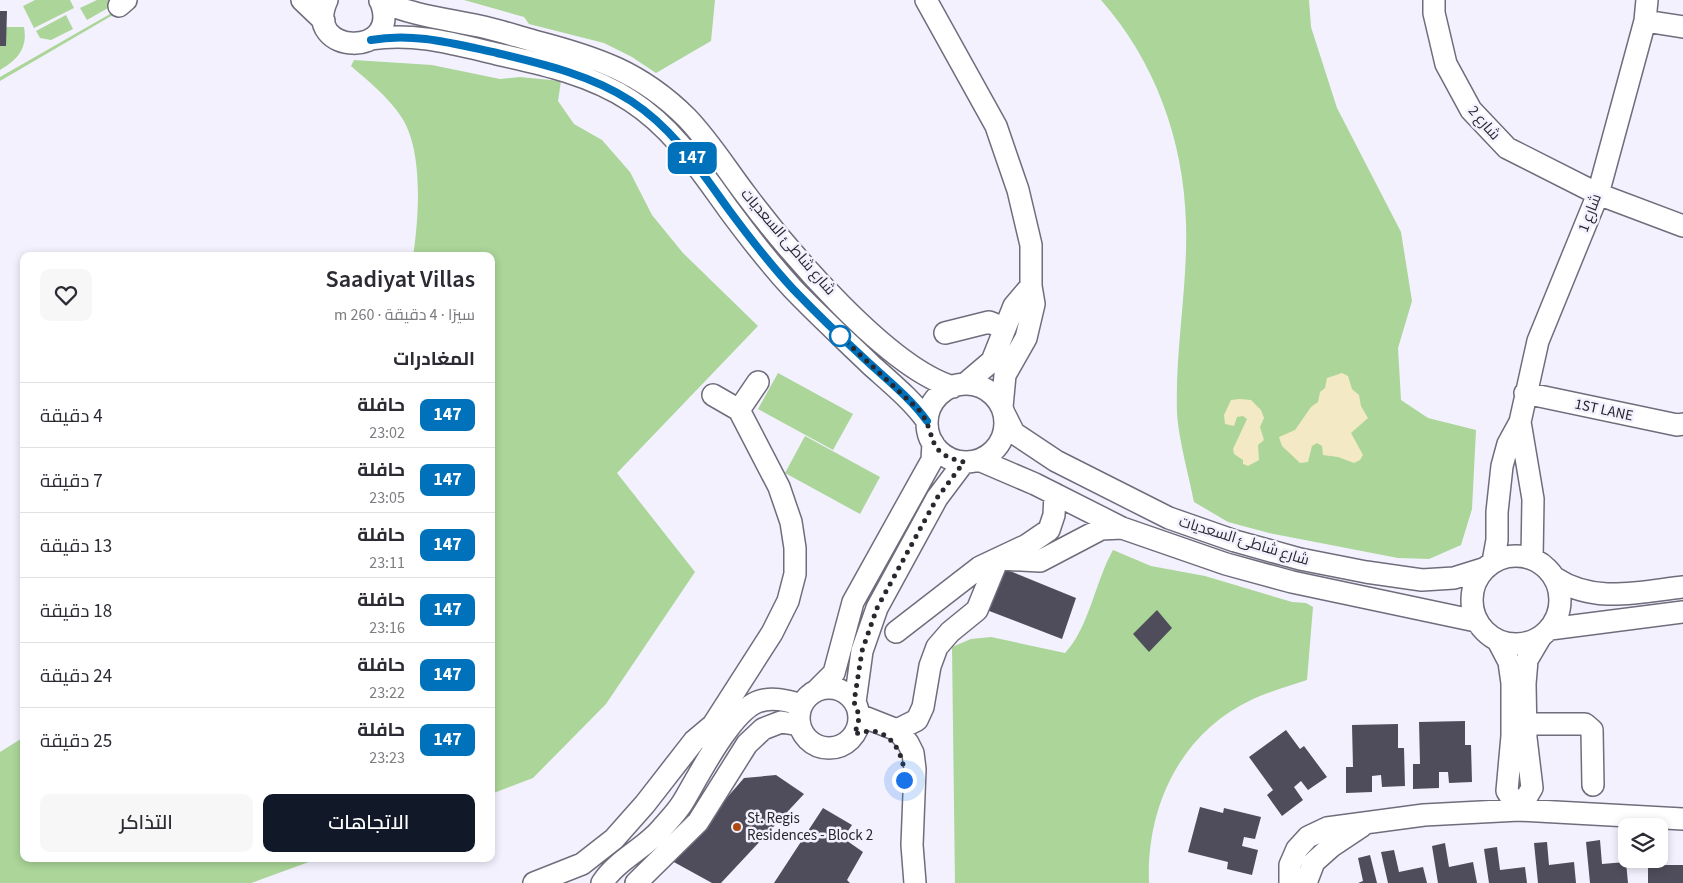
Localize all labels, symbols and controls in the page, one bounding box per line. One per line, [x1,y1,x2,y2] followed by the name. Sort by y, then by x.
[1463,101,1505,145] street label: شارع 2
[663,142,721,174] line badge: 147
[678,145,706,170] text: 147
[736,184,840,300] street label: شارع شاطئ السعديات
[1573,191,1607,235] street label: شارع 1
[326,262,475,297] text: Saadiyat Villas
[40,269,92,321] button: heart
[334,304,475,326] text: سيرًا · 4 دقيقة · 260 m
[829,325,851,347] unlabelled marker
[393,346,475,373] text: المغادرات
[357,392,405,419] text: حافلة
[1573,394,1635,426] street label: 1ST LANE
[433,402,462,427] text: 147
[40,403,103,430] text: 4 دقيقة
[369,422,405,444] text: 23:02
[357,457,405,484] text: حافلة
[433,467,462,492] text: 147
[40,468,103,495] text: 7 دقيقة
[369,487,405,509] text: 23:05
[1176,511,1312,571] street label: شارع شاطئ السعديات
[357,522,405,549] text: حافلة
[433,532,462,557] text: 147
[40,533,112,560] text: 13 دقيقة
[369,552,405,574] text: 23:11
[357,587,405,614] text: حافلة
[433,597,462,622] text: 147
[40,598,112,625] text: 18 دقيقة
[369,617,405,639] text: 23:16
[357,652,405,679] text: حافلة
[433,662,462,687] text: 147
[40,663,112,690] text: 24 دقيقة
[369,682,405,704] text: 23:22
[357,717,405,744] text: حافلة
[433,727,462,752] text: 147
[40,728,112,755] text: 25 دقيقة
[369,747,405,769] text: 23:23
[892,768,917,793] your location
[40,794,253,852] button: التذاكر
[263,794,475,852] button: الاتجاهات
[747,808,873,846] place label: St. Regis Residences - Block 2
[1618,818,1668,868] map controls
[1618,818,1668,868] button: layers
[731,821,743,833] marker: St. Regis Residences - Block 2

